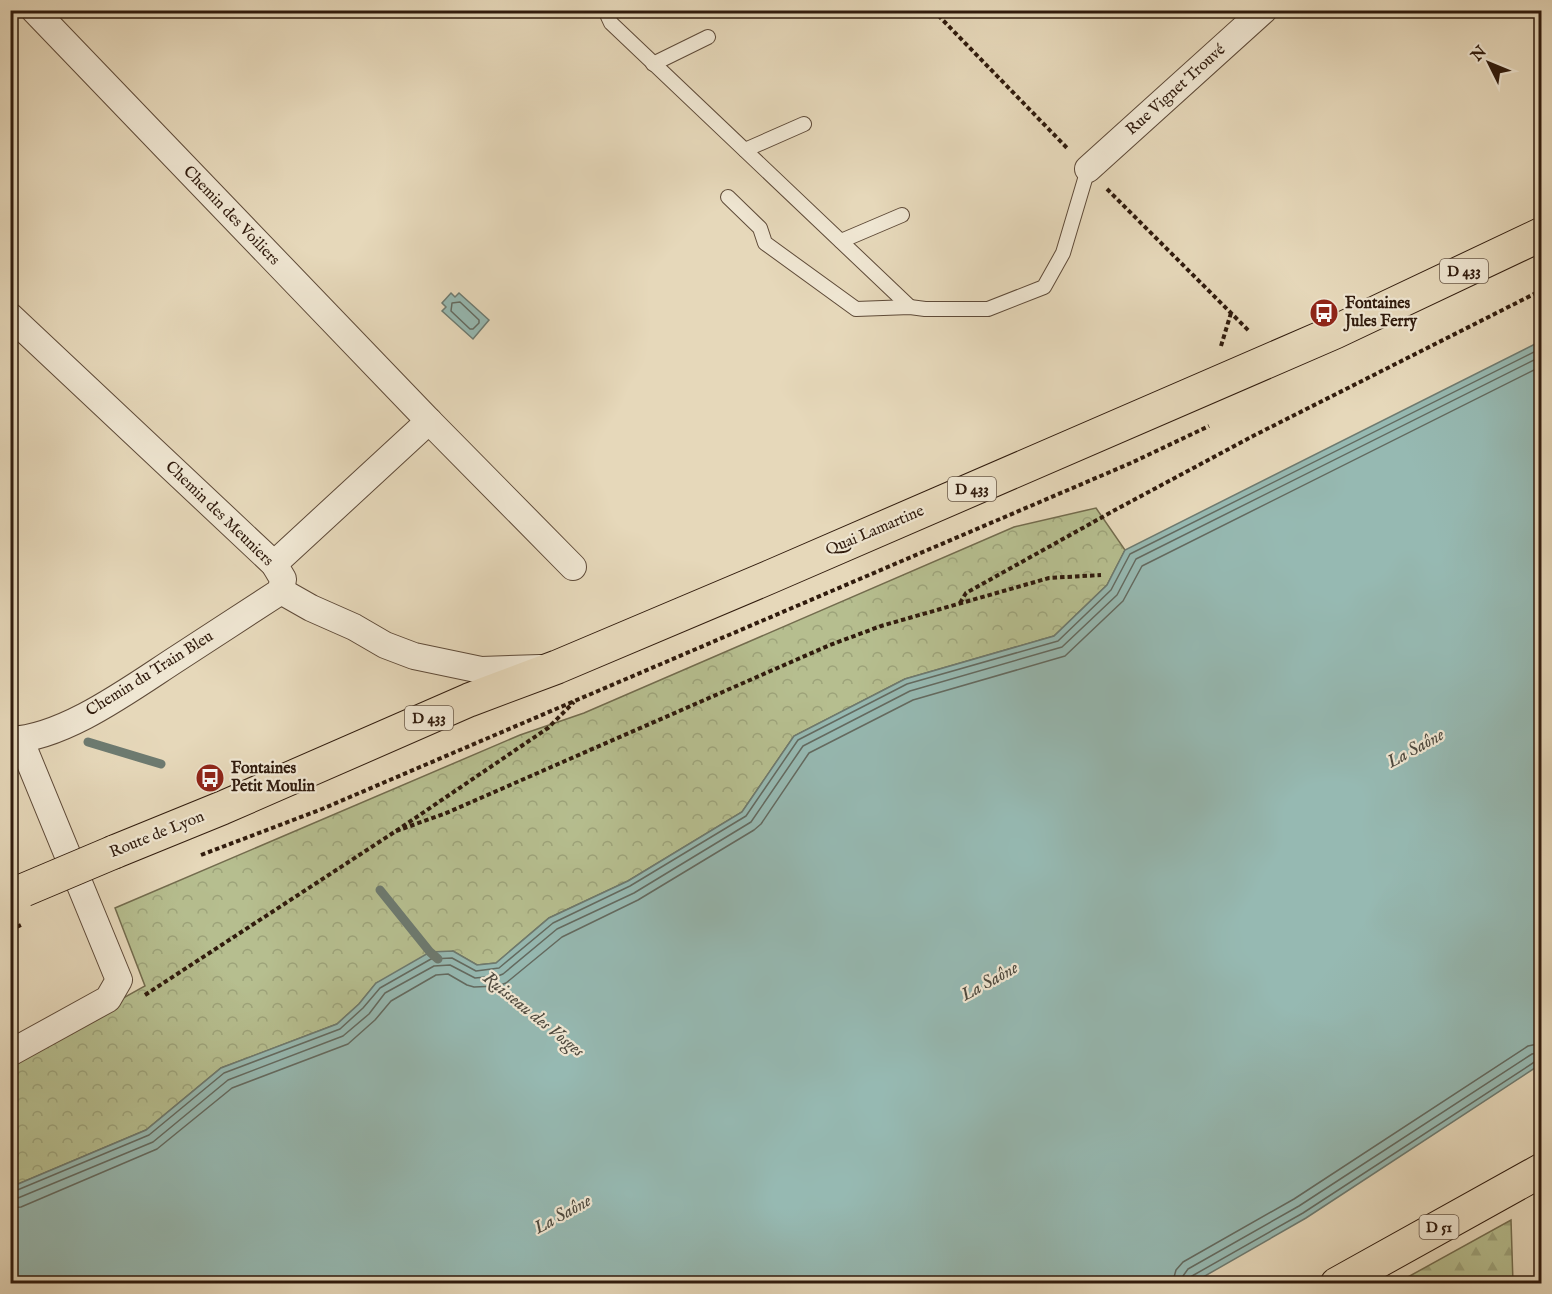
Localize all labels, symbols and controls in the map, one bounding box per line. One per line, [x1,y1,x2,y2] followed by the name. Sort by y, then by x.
[1459,33,1519,93] north arrow
[1122,40,1230,140] street label: Rue Vignet Trouvé
[1467,42,1492,67] text: N
[178,162,284,270] street label: Chemin des Voiliers
[1440,259,1488,283] road number: D 433
[1343,294,1418,332] place label: Fontaines Jules Ferry
[1308,297,1340,329] bus stop icon: Fontaines Jules Ferry
[161,457,278,571] street label: Chemin des Meuniers
[948,477,996,501] road number: D 433
[823,501,927,561] street label: Quai Lamartine
[83,627,217,721] street label: Chemin du Train Bleu
[405,706,453,730] road number: D 433
[1382,724,1449,775] water label: La Saône
[231,759,315,797] place label: Fontaines Petit Moulin
[194,762,226,794] bus stop icon: Fontaines Petit Moulin
[107,807,208,863] street label: Route de Lyon
[956,957,1023,1008] water label: La Saône
[477,967,589,1064] water label: Ruisseau des Vosges
[529,1190,596,1241] water label: La Saône
[1420,1215,1458,1239] road number: D 51

